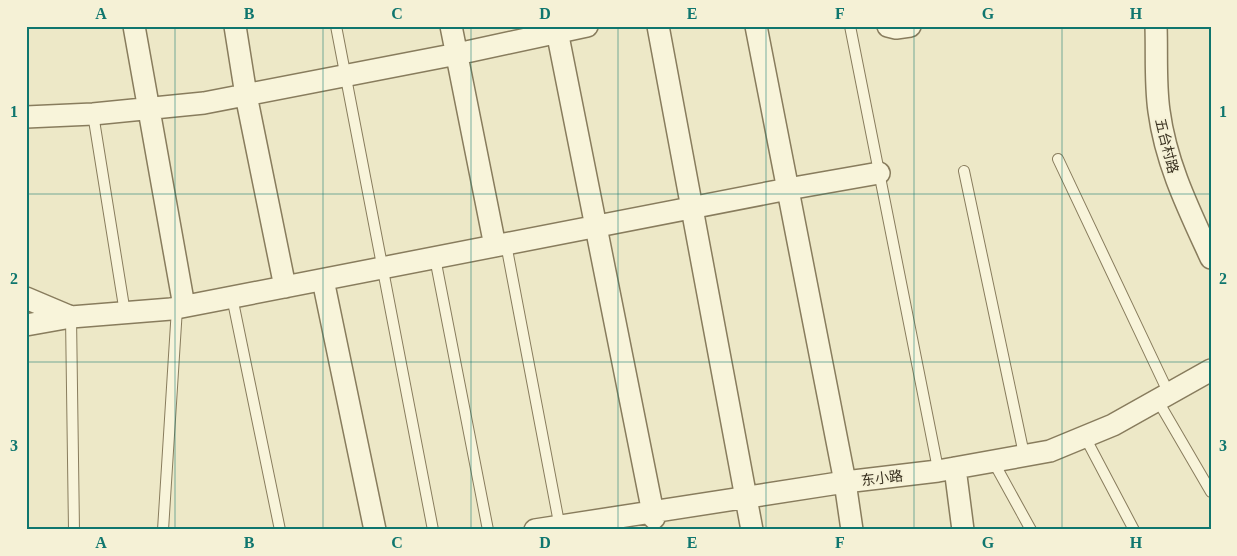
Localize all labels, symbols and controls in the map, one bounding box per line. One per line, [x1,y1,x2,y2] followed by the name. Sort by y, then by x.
[95,5,107,22] text: A
[244,5,255,22] text: B
[391,5,403,22] text: C
[539,5,551,22] text: D
[687,5,697,22] text: E
[835,5,845,22] text: F
[982,5,995,22] text: G
[1130,5,1143,22] text: H
[10,103,18,120] text: 1
[1219,103,1227,120] text: 1
[1152,117,1182,175] street label: 五台村路
[10,270,18,287] text: 2
[1219,270,1227,287] text: 2
[10,437,18,454] text: 3
[1219,437,1227,454] text: 3
[860,468,904,488] street label: 东小路
[95,534,107,551] text: A
[244,534,255,551] text: B
[391,534,403,551] text: C
[539,534,551,551] text: D
[687,534,697,551] text: E
[835,534,845,551] text: F
[982,534,995,551] text: G
[1130,534,1143,551] text: H

